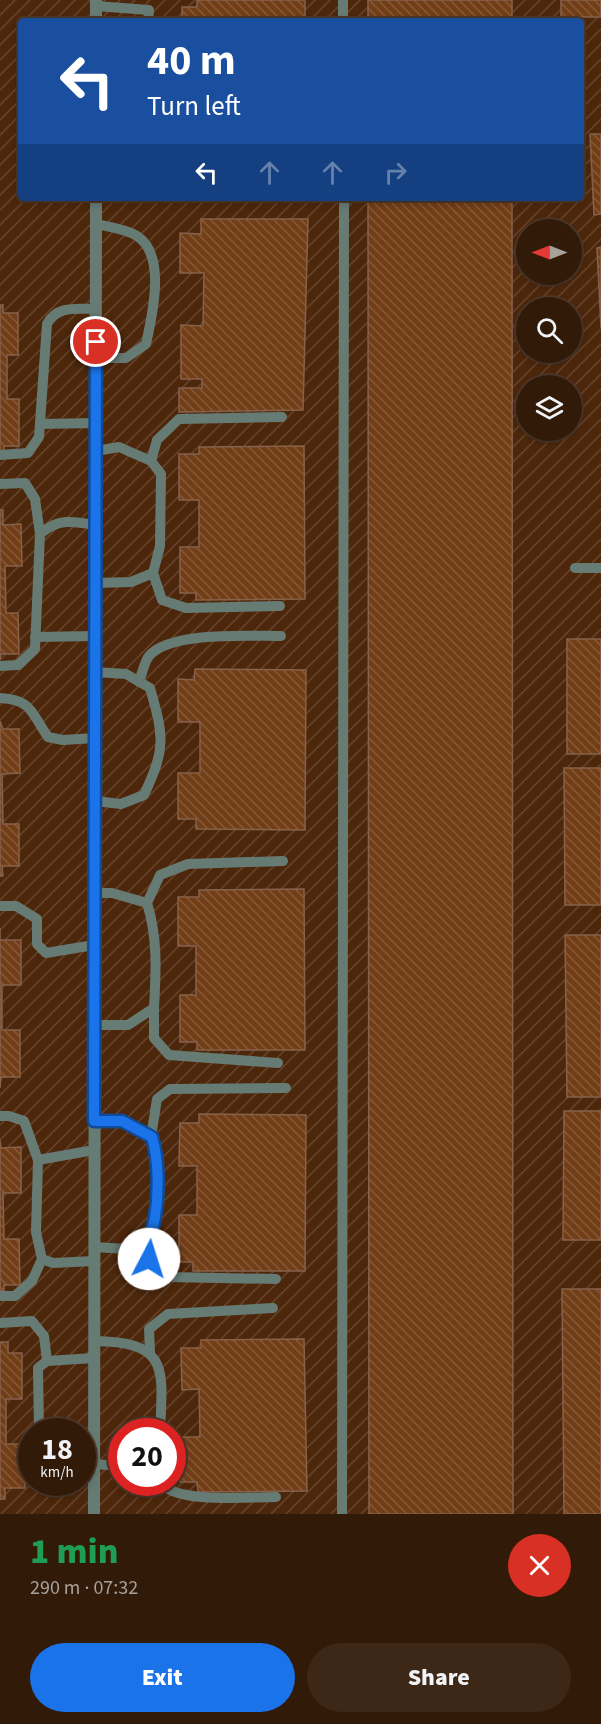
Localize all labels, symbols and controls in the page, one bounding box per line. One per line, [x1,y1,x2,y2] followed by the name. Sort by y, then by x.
[147,31,236,91] text: 40 m
[48,42,126,120] icon: left
[147,87,241,126] text: Turn left
[190,156,223,189] icon: left
[253,156,286,189] icon: ahead
[316,156,349,189] icon: ahead
[379,156,412,189] icon: right
[516,219,582,285] north arrow
[516,219,582,441] map controls
[516,297,582,363] button: search
[70,316,121,367] pin
[79,325,112,358] icon: arrive
[516,375,582,441] button: layers
[117,1227,181,1291] position arrow
[108,1418,186,1496] speed limit sign: 20
[41,1428,73,1471] text: 18
[40,1462,74,1483] text: km/h
[30,1526,118,1577] text: 1 min
[508,1534,571,1597] button: close
[30,1574,138,1602] text: 290 m · 07:32
[30,1643,295,1712] button: Exit
[307,1643,571,1712] button: Share

